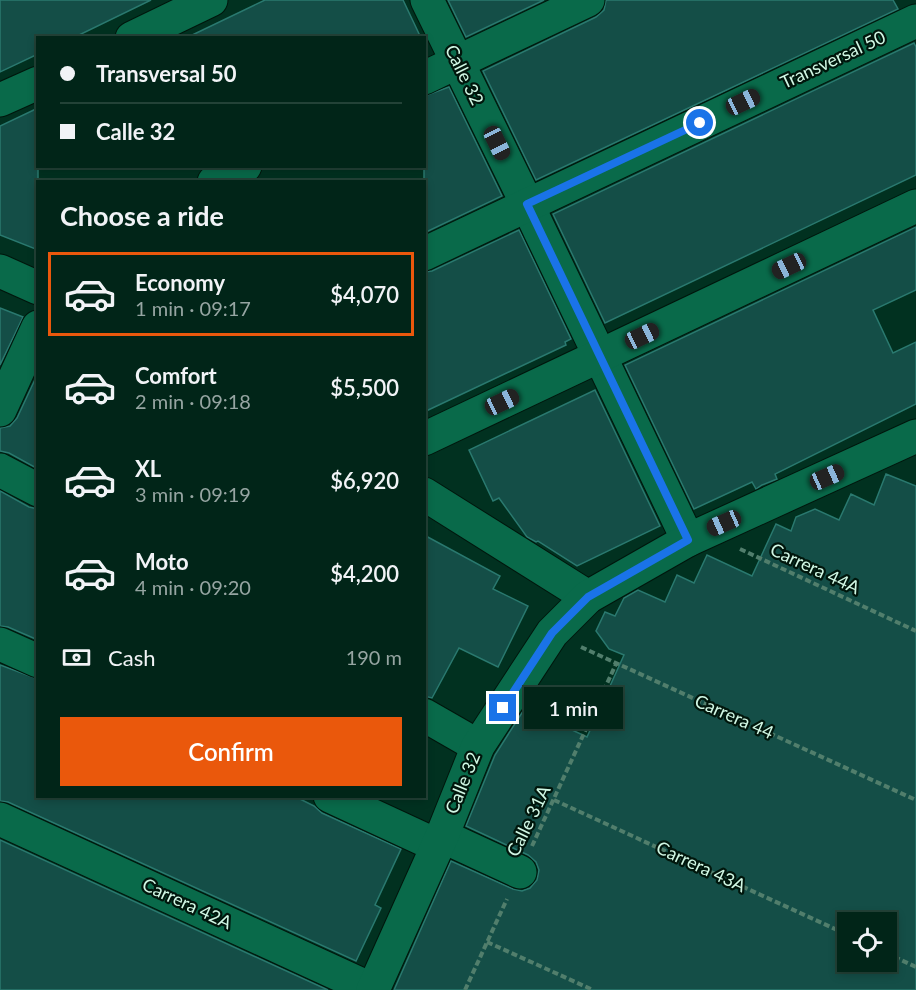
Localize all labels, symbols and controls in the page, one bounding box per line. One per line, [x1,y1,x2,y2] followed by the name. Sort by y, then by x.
[777,25,889,93] street label: Transversal 50
[441,41,489,108] street label: Calle 32
[96,60,236,87] text: Transversal 50
[723,86,763,118] car
[686,109,713,136] route start
[96,118,175,145] text: Calle 32
[481,123,513,163] car
[60,199,224,232] text: Choose a ride
[769,250,809,282] car
[63,267,117,321] icon: car
[135,269,225,296] text: Economy
[330,281,399,308] text: $4,070
[135,296,251,320] text: 1 min · 09:17
[622,320,662,352] car
[63,360,117,414] icon: car
[135,362,217,389] text: Comfort
[330,374,399,401] text: $5,500
[482,386,522,418] car
[135,389,251,413] text: 2 min · 09:18
[63,453,117,507] icon: car
[135,455,161,482] text: XL
[807,461,847,493] car
[330,467,399,494] text: $6,920
[135,482,251,506] text: 3 min · 09:19
[704,507,744,539] car
[767,538,864,599] street label: Carrera 44A
[63,546,117,600] icon: car
[135,548,189,575] text: Moto
[330,560,399,587] text: $4,200
[135,575,251,599] text: 4 min · 09:20
[60,641,93,674] icon: cash
[108,644,155,671] text: Cash
[346,645,402,669] text: 190 m
[524,687,623,729] callout: 1 min
[692,689,777,743] street label: Carrera 44
[489,694,516,721] route end
[549,696,598,720] text: 1 min
[60,717,402,786] button: Confirm
[440,749,484,817] street label: Calle 32
[501,781,555,860] street label: Calle 31A
[653,836,750,897] street label: Carrera 43A
[139,873,236,934] street label: Carrera 42A
[837,912,897,972] map controls
[837,912,897,972] button: locate

